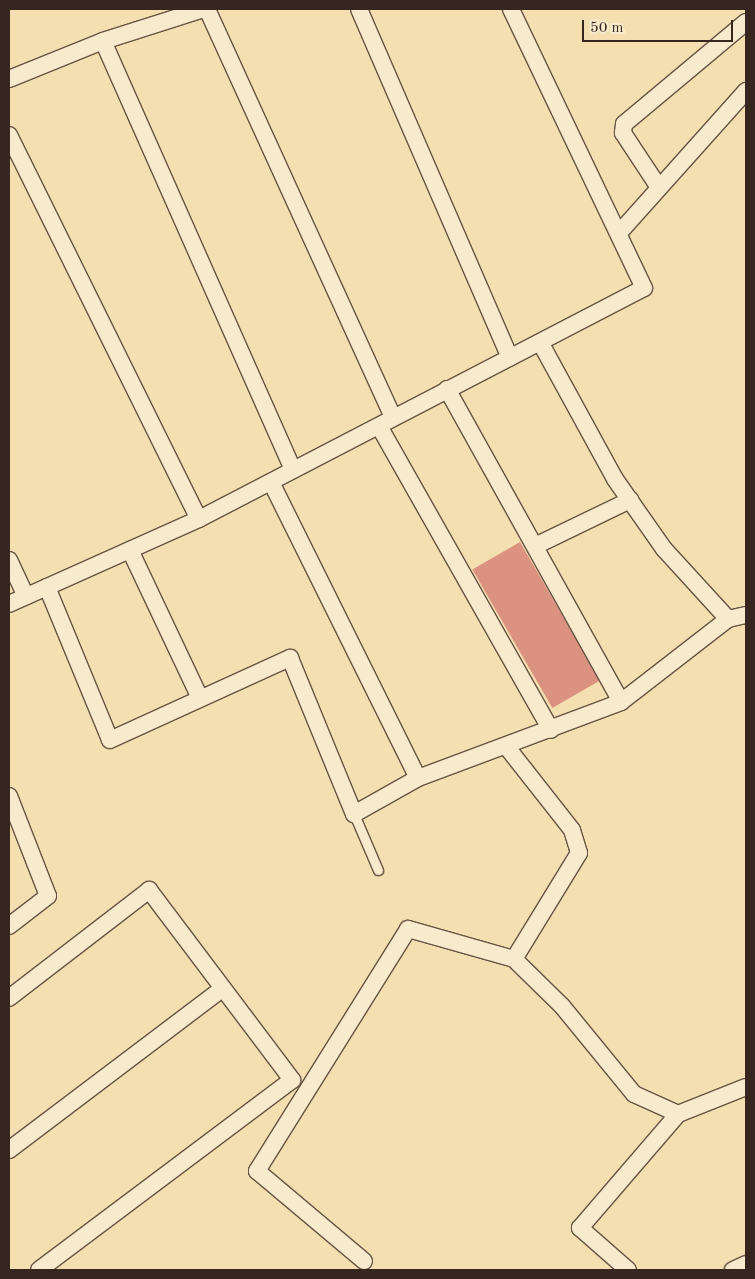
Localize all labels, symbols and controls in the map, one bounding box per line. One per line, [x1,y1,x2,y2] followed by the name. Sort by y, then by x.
[585,10,736,42] scale bar
[590,21,624,36] text: 50 m

